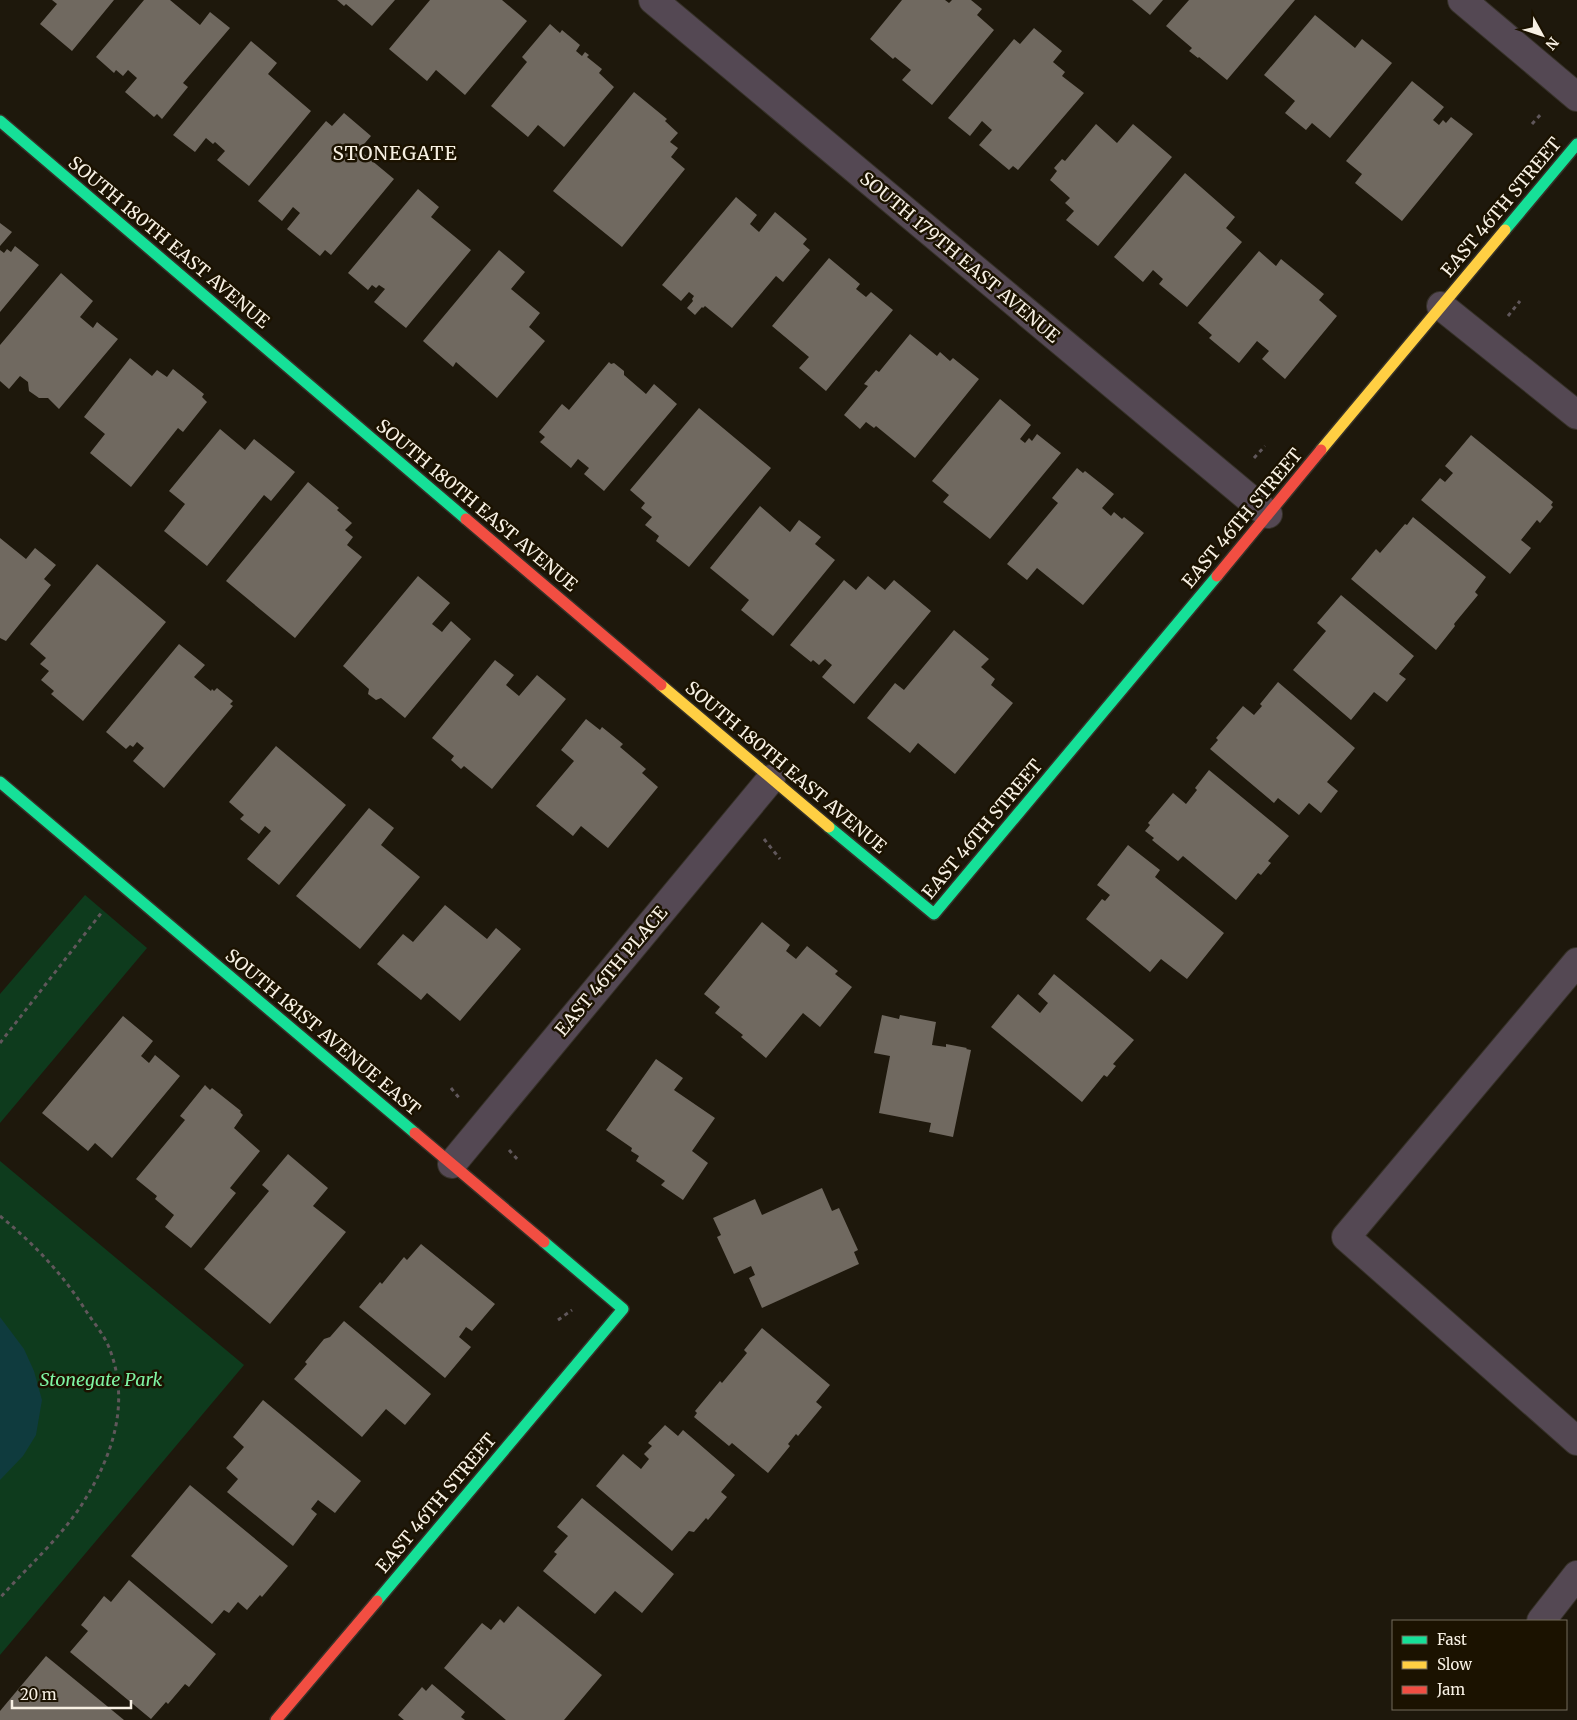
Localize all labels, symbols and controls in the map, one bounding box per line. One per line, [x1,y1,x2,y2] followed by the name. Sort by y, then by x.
[1517,10,1567,60] north arrow
[1542,33,1562,53] text: N
[1436,132,1566,281] street label: EAST 46TH STREET
[333,141,458,165] district label: STONEGATE
[64,151,275,333] street label: SOUTH 180TH EAST AVENUE
[855,167,1065,348] street label: SOUTH 179TH EAST AVENUE
[372,414,583,596] street label: SOUTH 180TH EAST AVENUE
[1177,443,1307,592] street label: EAST 46TH STREET
[681,676,892,858] street label: SOUTH 180TH EAST AVENUE
[917,754,1047,903] street label: EAST 46TH STREET
[550,901,672,1041] street label: EAST 46TH PLACE
[221,944,426,1121] street label: SOUTH 181ST AVENUE EAST
[40,1368,162,1391] park label: Stonegate Park
[371,1428,501,1577] street label: EAST 46TH STREET
[1392,1620,1567,1710] legend
[1437,1630,1467,1649] text: Fast
[1437,1655,1472,1674] text: Slow
[12,1678,131,1710] scale bar
[1436,1680,1465,1699] text: Jam
[20,1685,57,1704] text: 20 m

